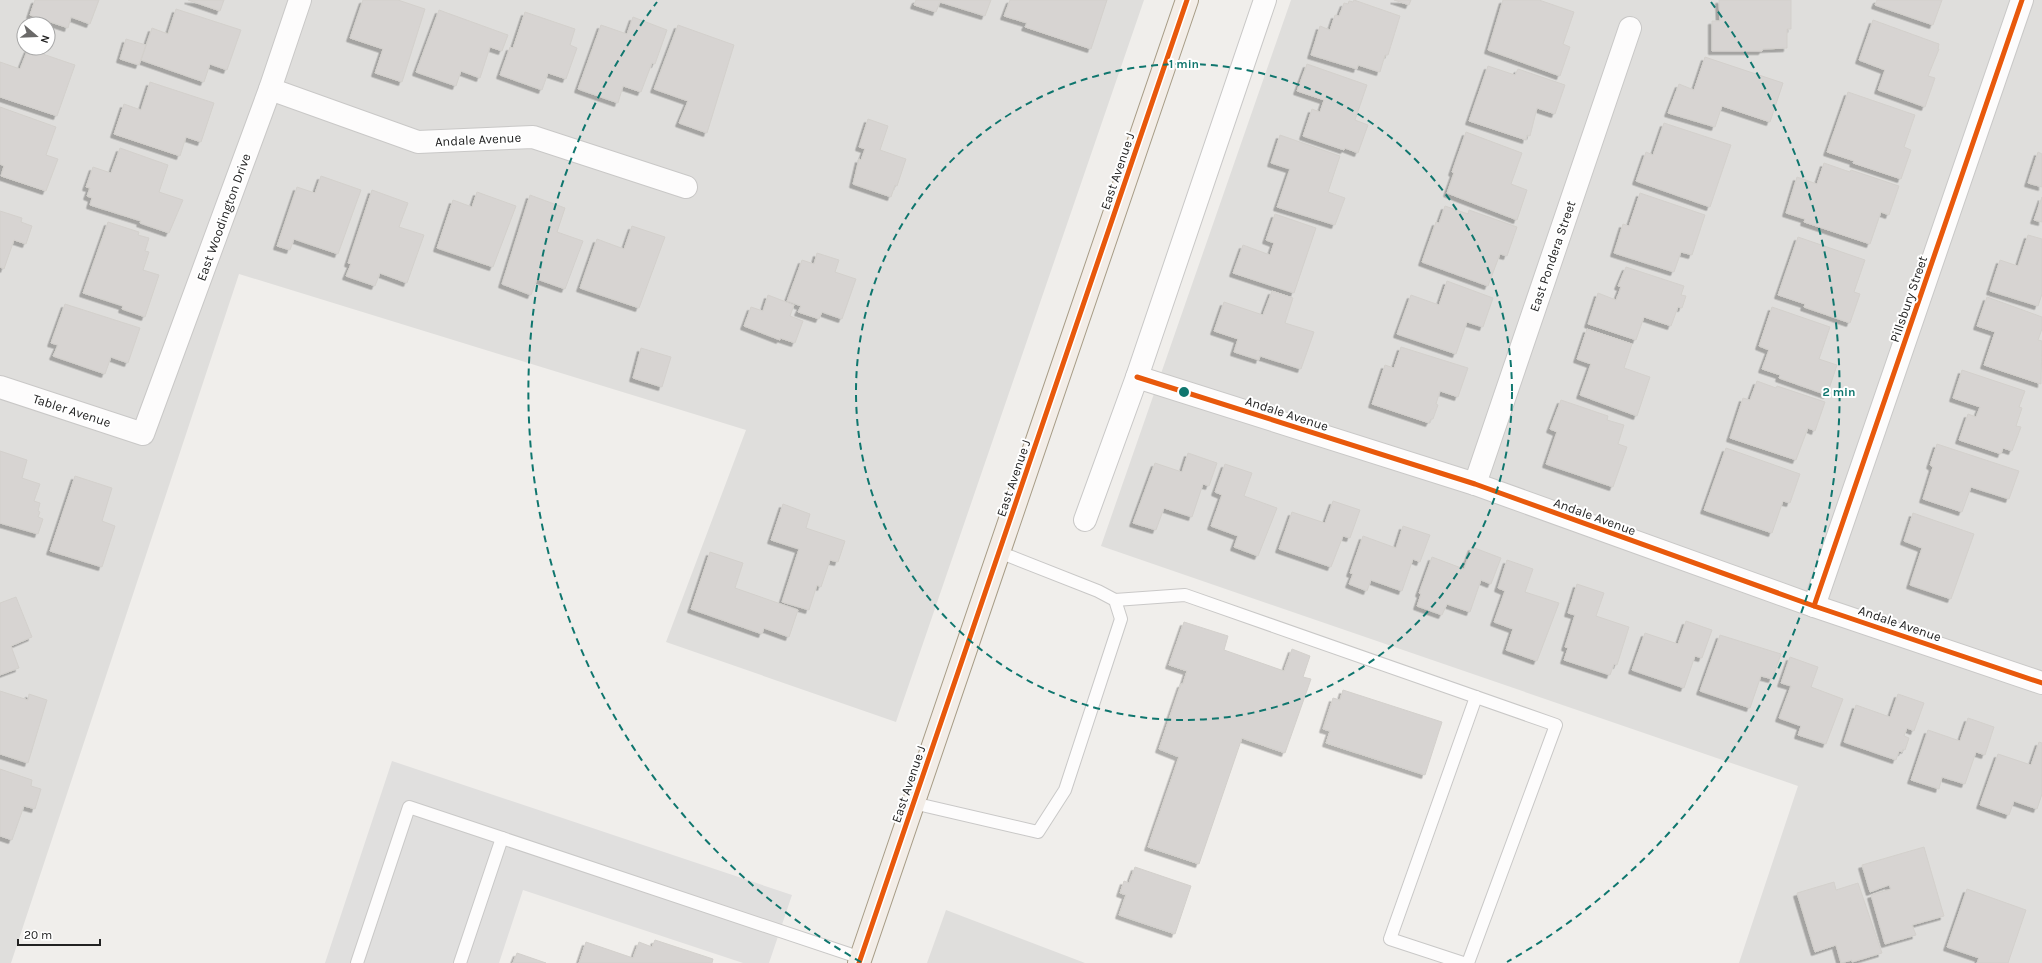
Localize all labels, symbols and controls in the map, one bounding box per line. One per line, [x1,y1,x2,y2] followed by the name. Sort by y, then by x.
[16,16,56,56] north arrow
[38,33,52,45] text: N
[1169,57,1199,71] text: 1 min
[435,130,522,149] street label: Andale Avenue
[1097,131,1138,212] street label: East Avenue J
[193,151,254,283] street label: East Woodington Drive
[1526,199,1579,314] street label: East Pondera Street
[1887,254,1930,344] street label: Pillsbury Street
[1177,385,1191,399] centre of rings
[1822,385,1856,399] text: 2 min
[31,391,113,430] street label: Tabler Avenue
[1243,393,1331,434] street label: Andale Avenue
[993,438,1034,519] street label: East Avenue J
[1552,495,1638,538] street label: Andale Avenue
[1857,602,1943,645] street label: Andale Avenue
[888,744,929,825] street label: East Avenue J
[18,921,100,947] scale bar
[24,928,52,942] text: 20 m

